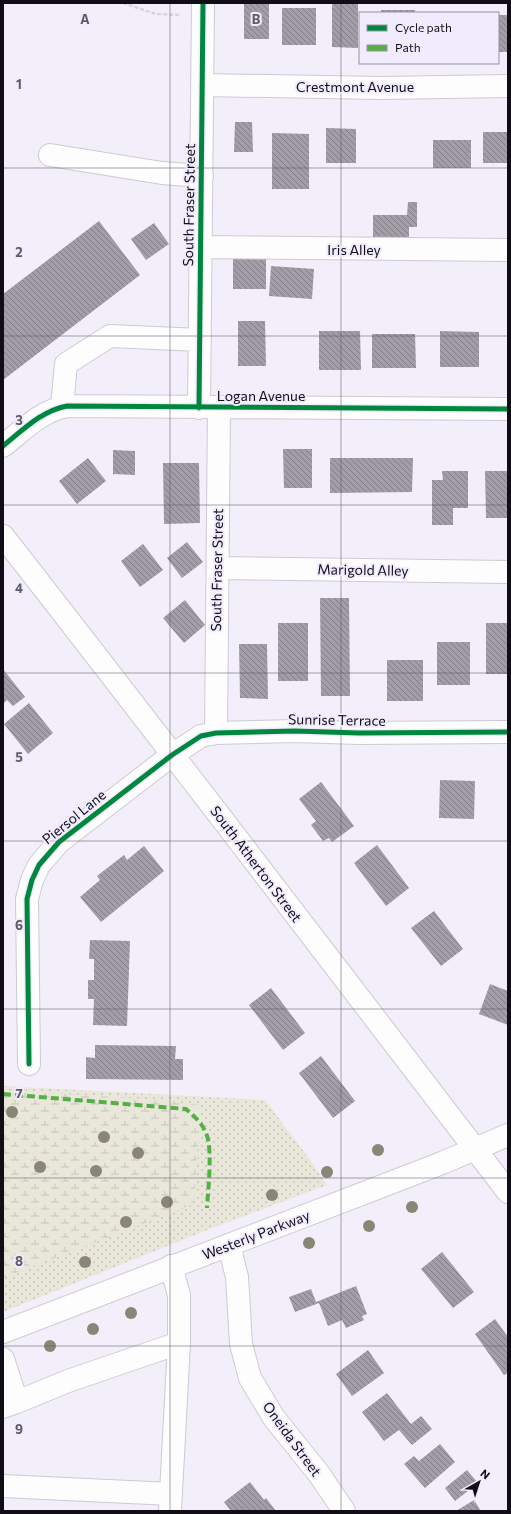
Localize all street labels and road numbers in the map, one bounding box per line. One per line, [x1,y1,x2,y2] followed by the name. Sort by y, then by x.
[296,78,414,95] street label: Crestmont Avenue
[179,143,198,267] street label: South Fraser Street
[327,241,381,258] street label: Iris Alley
[217,387,305,404] street label: Logan Avenue
[207,508,226,632] street label: South Fraser Street
[317,560,409,579] street label: Marigold Alley
[288,710,386,729] street label: Sunrise Terrace
[38,786,109,847] street label: Piersol Lane
[207,802,306,925] street label: South Atherton Street
[200,1206,312,1263] street label: Westerly Parkway
[260,1398,325,1480] street label: Oneida Street

